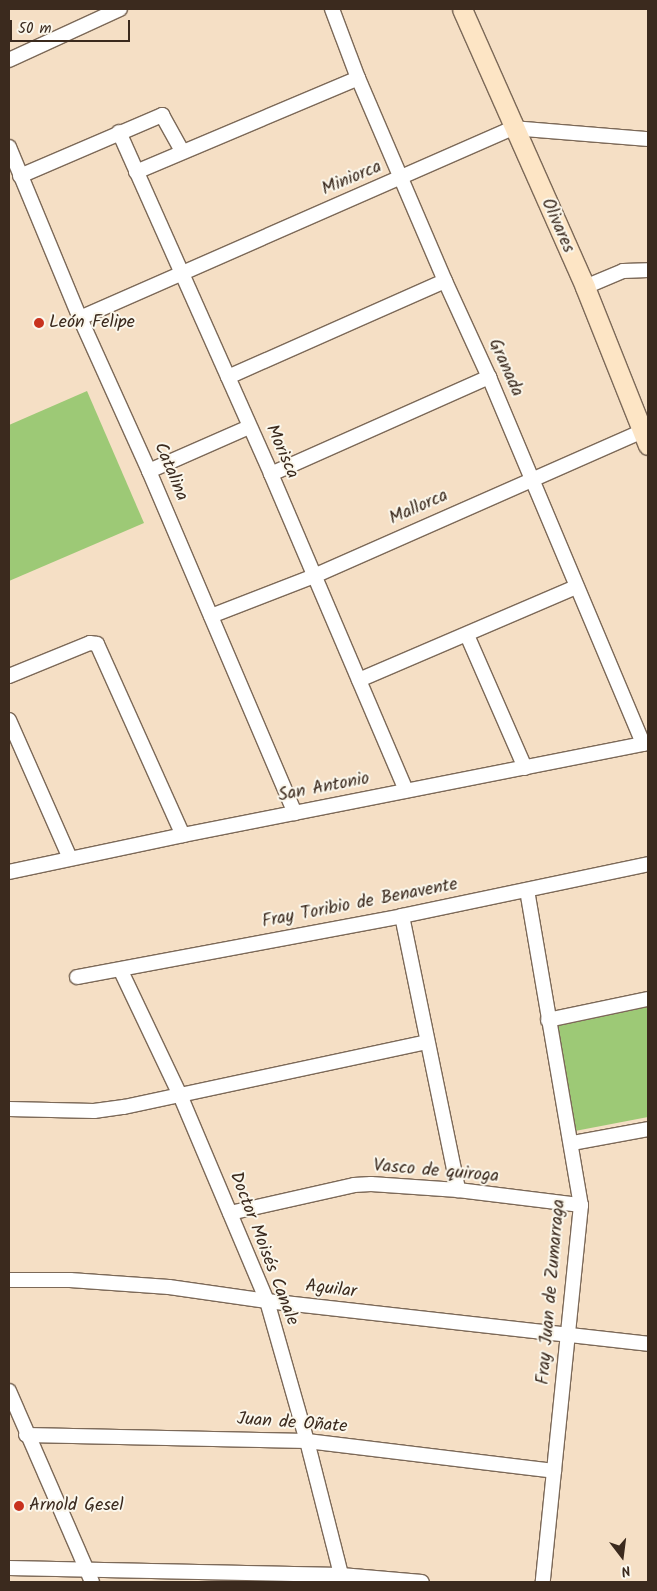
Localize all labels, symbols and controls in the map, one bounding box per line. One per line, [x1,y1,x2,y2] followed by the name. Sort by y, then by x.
[12,10,132,42] scale bar
[18,17,52,41] text: 50 m
[319,157,385,201] street label: Miniorca
[535,195,579,257] street label: Olivares
[49,312,135,334] place label: León Felipe
[33,317,45,329] marker: León Felipe
[483,336,527,400] street label: Granada
[260,422,302,482] street label: Morisca
[148,440,192,504] street label: Catalina
[386,486,452,530] street label: Mallorca
[277,769,371,807] street label: San Antonio
[260,874,460,934] street label: Fray Toribio de Benavente
[372,1156,500,1188] street label: Vasco de quiroga
[224,1169,302,1329] street label: Doctor Moisés Canale
[533,1198,571,1386] street label: Fray Juan de Zumarraga
[304,1276,358,1304] street label: Aguilar
[236,1409,348,1439] street label: Juan de Oñate
[29,1495,124,1517] place label: Arnold Gesel
[13,1500,25,1512] marker: Arnold Gesel
[597,1531,647,1581] north arrow
[619,1559,633,1582] text: N

